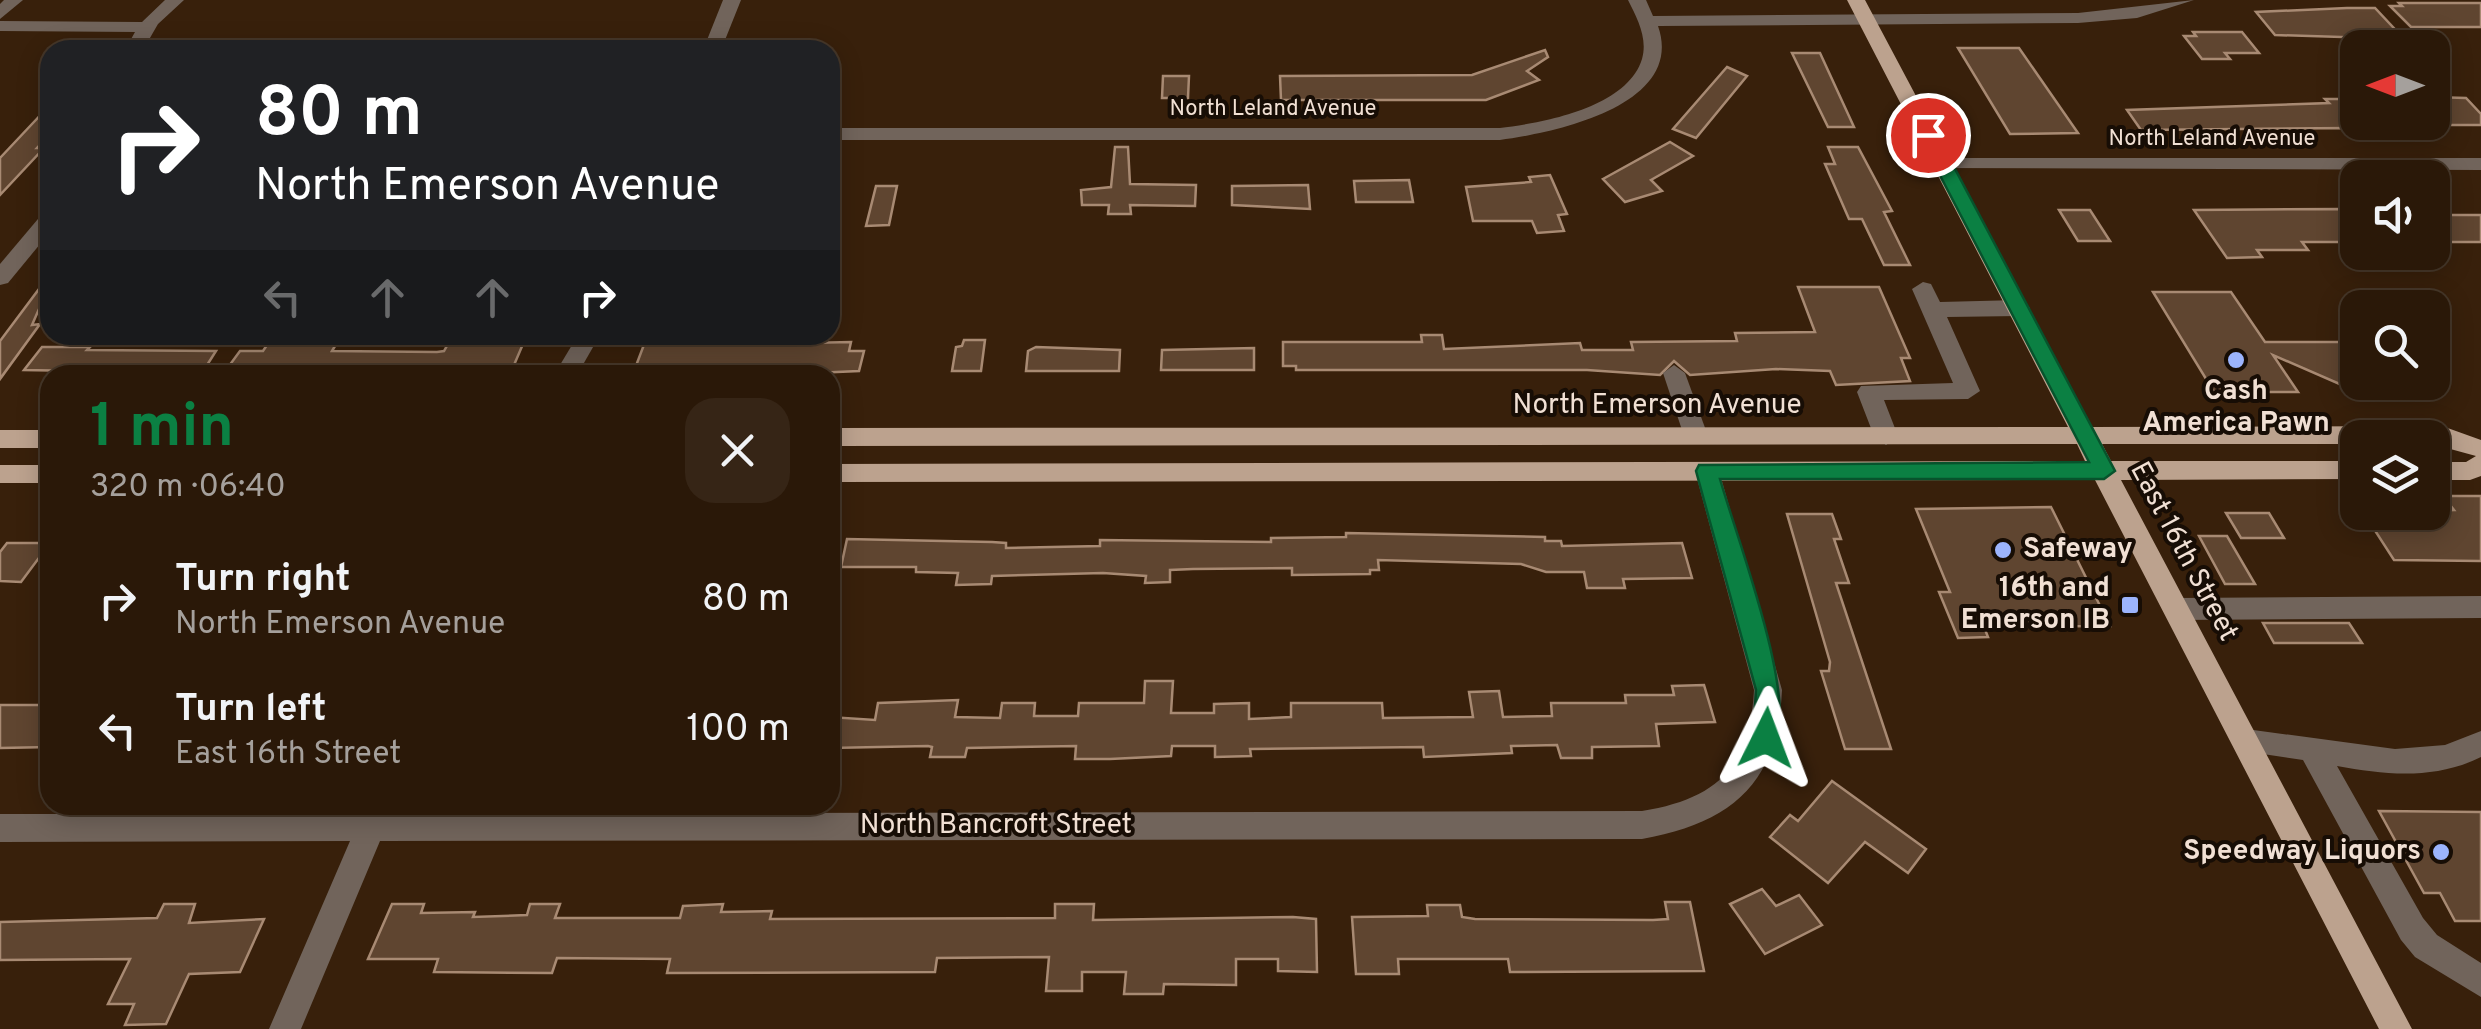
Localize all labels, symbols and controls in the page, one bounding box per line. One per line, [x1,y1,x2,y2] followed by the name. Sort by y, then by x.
[2340,30,2450,140] north arrow
[2340,30,2450,530] map controls
[255,72,423,161] text: 80 m
[90,80,220,210] icon: right
[1886,93,1971,178] pin
[1170,96,1376,123] street label: North Leland Avenue
[1901,108,1956,163] icon: arrive
[2109,126,2315,153] street label: North Leland Avenue
[255,159,719,216] text: North Emerson Avenue
[2340,160,2450,270] button: sound
[255,270,310,325] icon: left
[360,270,415,325] icon: ahead
[465,270,520,325] icon: ahead
[570,270,625,325] icon: right
[2340,290,2450,400] button: search
[2225,349,2247,371] marker: Cash America Pawn
[2142,374,2330,442] place label: Cash America Pawn
[1513,388,1801,424] street label: North Emerson Avenue
[90,392,234,468] text: 1 min
[685,398,790,503] button: close
[2340,420,2450,530] button: layers
[2121,456,2245,648] street label: East 16th Street
[90,468,286,508] text: 320 m · 06:40
[2023,532,2133,568] place label: Safeway
[1992,539,2014,561] marker: Safeway
[175,556,350,605] text: Turn right
[1961,571,2110,639] place label: 16th and Emerson IB
[90,573,145,628] icon: right
[702,576,790,625] text: 80 m
[2119,594,2141,616] marker: 16th and Emerson IB
[175,605,505,645] text: North Emerson Avenue
[175,686,327,735] text: Turn left
[1714,686,1818,790] position arrow
[90,703,145,758] icon: left
[686,706,790,755] text: 100 m
[175,735,401,775] text: East 16th Street
[860,808,1132,844] street label: North Bancroft Street
[2183,834,2421,870] place label: Speedway Liquors
[2430,841,2452,863] marker: Speedway Liquors

